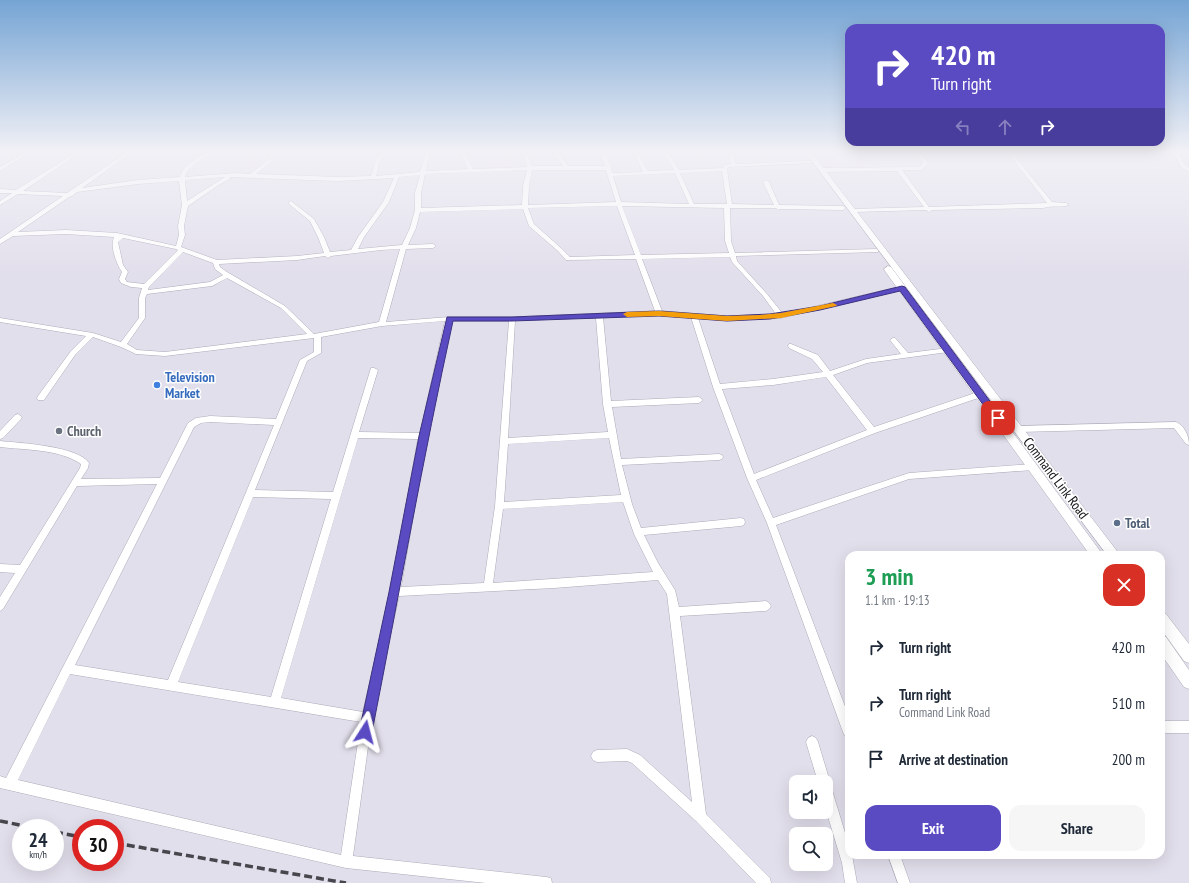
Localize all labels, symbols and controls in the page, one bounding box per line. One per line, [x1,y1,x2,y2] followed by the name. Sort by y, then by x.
[931,36,995,73] text: 420 m
[865,40,917,92] icon: right
[931,72,991,95] text: Turn right
[952,116,974,138] icon: left
[994,116,1016,138] icon: ahead
[1036,116,1058,138] icon: right
[165,368,215,402] place label: Television Market
[152,380,162,390] marker: Television Market
[981,401,1015,435] pin
[987,407,1009,429] icon: arrive
[67,422,101,440] place label: Church
[54,426,64,436] marker: Church
[1019,433,1093,523] street label: Command Link Road
[1125,514,1150,532] place label: Total
[1112,518,1122,528] marker: Total
[865,561,913,592] text: 3 min
[1103,564,1145,606] button: close
[865,592,930,609] text: 1.1 km · 19:13
[865,636,887,658] icon: right
[899,638,951,657] text: Turn right
[1112,638,1145,657] text: 420 m
[899,685,951,704] text: Turn right
[865,692,887,714] icon: right
[1112,694,1145,713] text: 510 m
[899,704,990,721] text: Command Link Road
[344,711,386,753] position arrow
[865,748,887,770] icon: arrive
[899,750,1008,769] text: Arrive at destination
[1112,750,1145,769] text: 200 m
[789,775,833,871] map controls
[789,775,833,819] button: sound
[865,805,1001,851] button: Exit
[1009,805,1145,851] button: Share
[72,819,124,871] speed limit sign: 30
[28,827,48,853] text: 24
[789,827,833,871] button: search
[29,848,47,861] text: km/h

